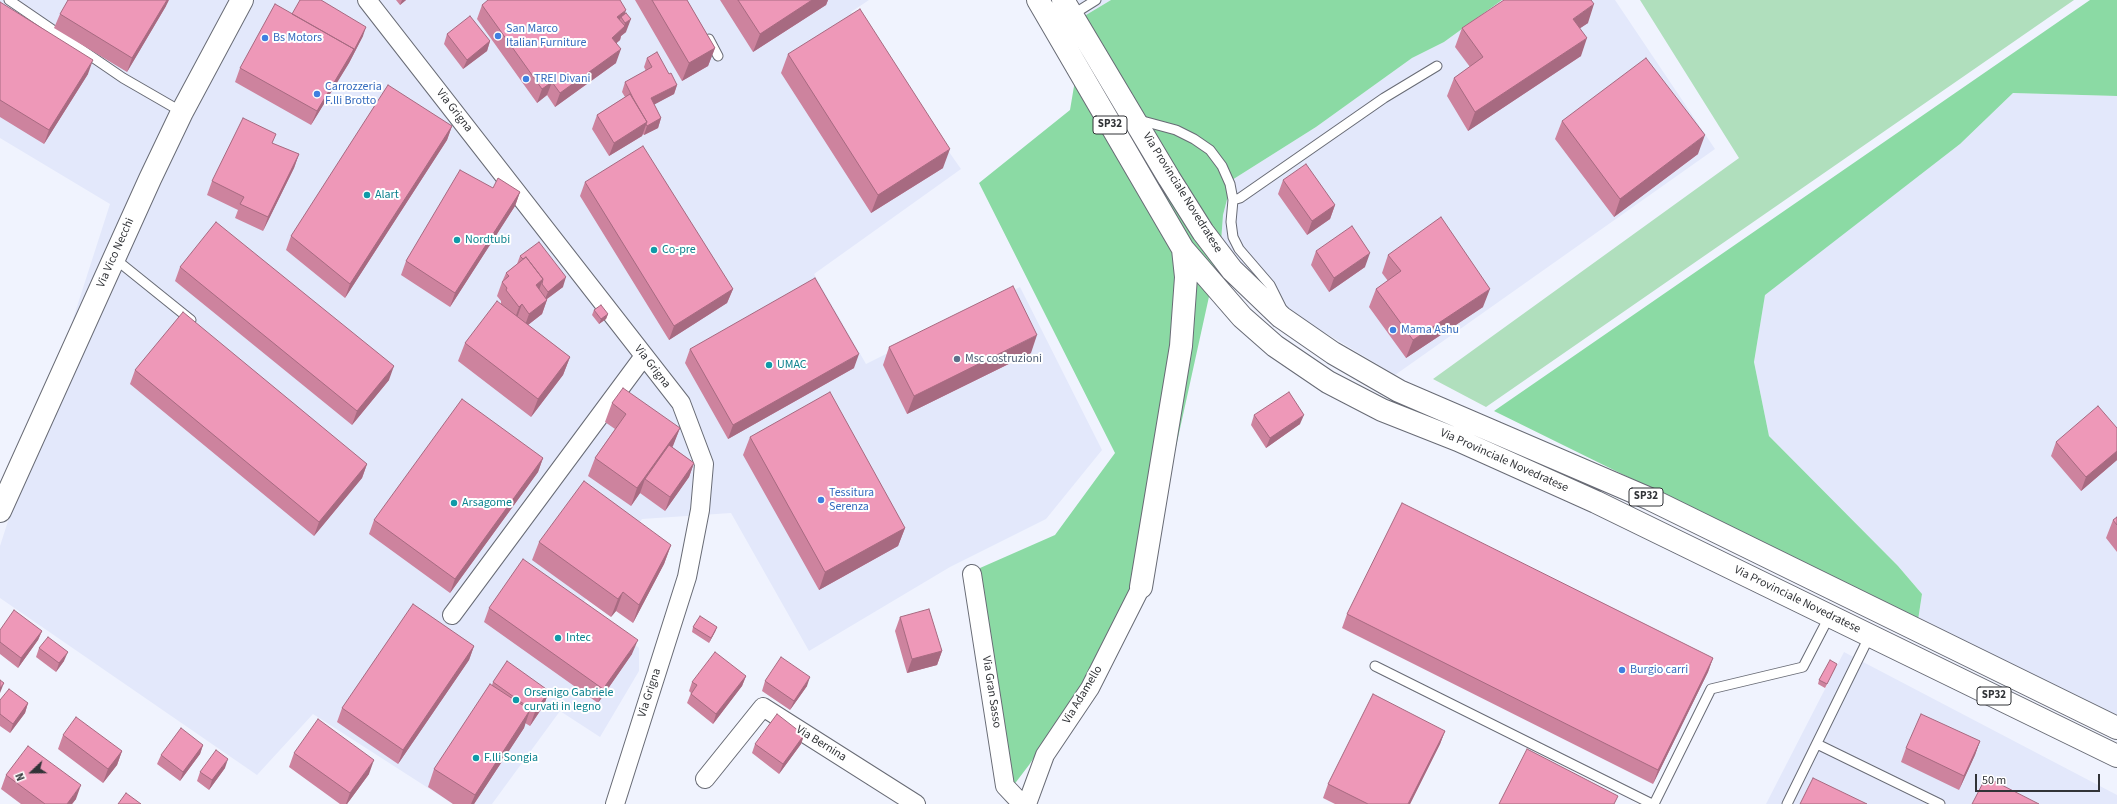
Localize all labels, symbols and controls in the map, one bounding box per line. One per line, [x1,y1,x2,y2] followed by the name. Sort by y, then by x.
[506,22,587,50] place label: San Marco Italian Furniture
[273,31,322,45] place label: Bs Motors
[493,31,503,41] marker: San Marco Italian Furniture
[260,33,270,43] marker: Bs Motors
[534,72,590,86] place label: TREI Divani
[521,74,531,84] marker: TREI Divani
[325,80,382,108] place label: Carrozzeria F.lli Brotto
[433,87,475,135] street label: Via Grigna
[312,89,322,99] marker: Carrozzeria F.lli Brotto
[1093,116,1127,134] road number: SP32
[1139,130,1225,256] street label: Via Provinciale Novedratese
[375,188,399,202] place label: Alart
[362,190,372,200] marker: Alart
[94,216,138,290] street label: Via Vico Necchi
[465,233,510,247] place label: Nordtubi
[452,235,462,245] marker: Nordtubi
[662,243,696,257] place label: Co-pre
[649,245,659,255] marker: Co-pre
[1401,323,1459,337] place label: Mama Ashu
[1388,325,1398,335] marker: Mama Ashu
[631,343,673,391] street label: Via Grigna
[965,352,1042,366] place label: Msc costruzioni
[952,354,962,364] marker: Msc costruzioni
[777,358,807,372] place label: UMAC
[764,360,774,370] marker: UMAC
[1438,426,1570,496] street label: Via Provinciale Novedratese
[829,486,874,514] place label: Tessitura Serenza
[1629,488,1663,506] road number: SP32
[816,495,826,505] marker: Tessitura Serenza
[462,496,512,510] place label: Arsagome
[449,498,459,508] marker: Arsagome
[1731,563,1863,637] street label: Via Provinciale Novedratese
[566,631,591,645] place label: Intec
[553,633,563,643] marker: Intec
[978,655,1004,729] street label: Via Gran Sasso
[1060,663,1106,727] street label: Via Adamello
[1630,663,1688,677] place label: Burgio carri
[1617,665,1627,675] marker: Burgio carri
[635,667,665,719] street label: Via Grigna
[524,686,614,714] place label: Orsenigo Gabriele curvati in legno
[1977,687,2011,705] road number: SP32
[511,695,521,705] marker: Orsenigo Gabriele curvati in legno
[793,723,849,765] street label: Via Bernina
[484,751,538,765] place label: F.lli Songia
[12,752,52,792] north arrow
[471,753,481,763] marker: F.lli Songia
[1977,766,2102,792] scale bar
[12,770,29,783] text: N
[1982,772,2006,789] text: 50 m

